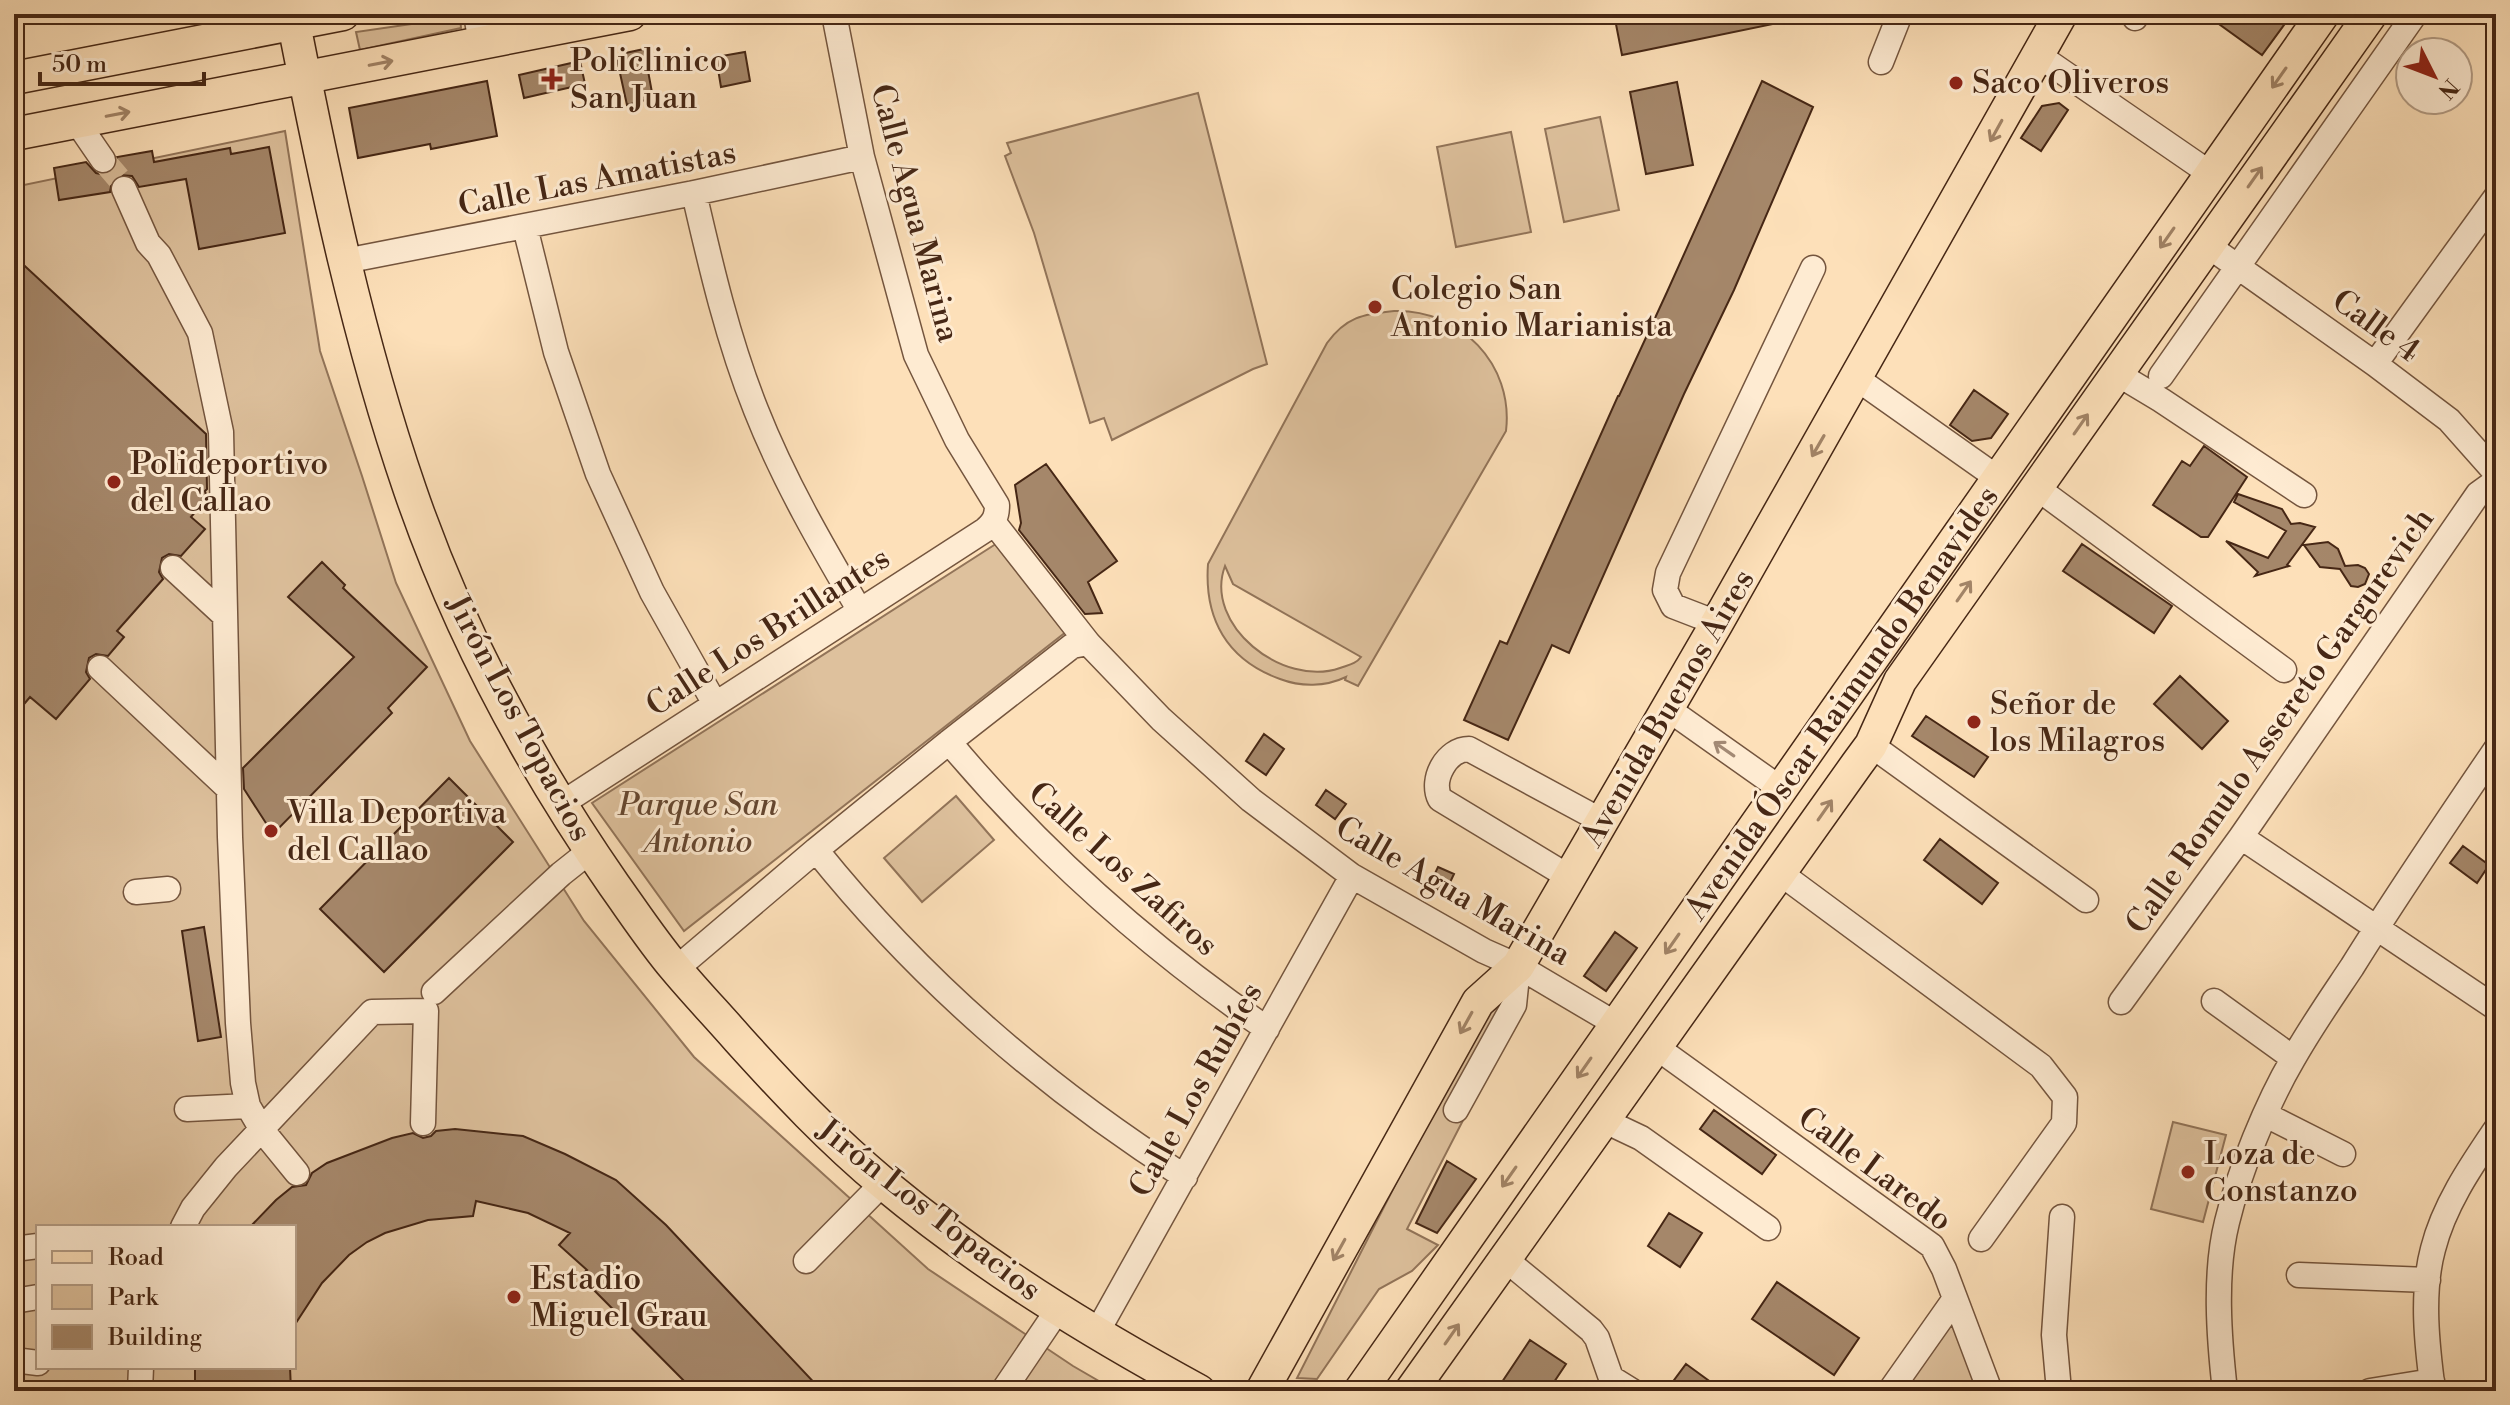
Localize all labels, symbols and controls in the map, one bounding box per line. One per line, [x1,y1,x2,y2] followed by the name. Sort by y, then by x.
[40,36,204,86] scale bar
[2394,36,2474,116] north arrow
[570,41,727,118] place label: Policlinico San Juan
[52,50,107,80] text: 50 m
[368,55,393,70] one-way arrow
[1972,63,2169,103] place label: Saco Oliveros
[2271,66,2287,88] one-way arrow
[541,68,563,90] marker: Policlinico San Juan
[2431,73,2464,104] text: N
[1947,74,1965,92] marker: Saco Oliveros
[861,80,969,347] street label: Calle Agua Marina
[105,106,130,121] one-way arrow
[1988,119,2004,142] one-way arrow
[455,132,739,226] street label: Calle Las Amatistas
[2246,167,2263,188] one-way arrow
[2159,226,2175,248] one-way arrow
[1390,269,1674,346] place label: Colegio San Antonio Marianista
[2324,281,2428,371] street label: Calle 4
[1366,298,1384,316] marker: Colegio San Antonio Marianista
[2073,413,2089,435] one-way arrow
[1810,434,1826,457] one-way arrow
[130,444,328,521] place label: Polideportivo del Callao
[105,473,123,491] marker: Polideportivo del Callao
[1674,477,2008,929] street label: Avenida Óscar Raimundo Benavides
[2117,500,2443,942] street label: Calle Romulo Assereto Gargurevich
[639,538,897,726] street label: Calle Los Brillantes
[1572,562,1764,855] street label: Avenida Buenos Aires
[1956,580,1972,602] one-way arrow
[437,587,601,848] street label: Jirón Los Topacios
[1990,684,2165,761] place label: Señor de los Milagros
[1965,713,1983,731] marker: Señor de los Milagros
[1714,741,1736,757] one-way arrow
[1020,773,1226,965] street label: Calle Los Zafiros
[617,785,779,862] park label: Parque San Antonio
[286,793,507,870] place label: Villa Deportiva del Callao
[1817,799,1833,821] one-way arrow
[1328,807,1578,975] street label: Calle Agua Marina
[262,822,280,840] marker: Villa Deportiva del Callao
[1664,932,1680,954] one-way arrow
[1121,976,1271,1204] street label: Calle Los Rubíes
[1458,1011,1474,1034] one-way arrow
[1576,1057,1592,1079] one-way arrow
[1790,1098,1960,1240] street label: Calle Laredo
[808,1110,1049,1310] street label: Jirón Los Topacios
[2204,1134,2358,1211] place label: Loza de Constanzo
[2179,1163,2197,1181] marker: Loza de Constanzo
[1501,1165,1517,1187] one-way arrow
[36,1225,296,1369] legend
[1331,1238,1347,1261] one-way arrow
[108,1243,164,1273] text: Road
[530,1259,708,1336] place label: Estadio Miguel Grau
[108,1283,159,1313] text: Park
[505,1288,523,1306] marker: Estadio Miguel Grau
[107,1323,202,1353] text: Building
[1444,1324,1460,1346] one-way arrow

